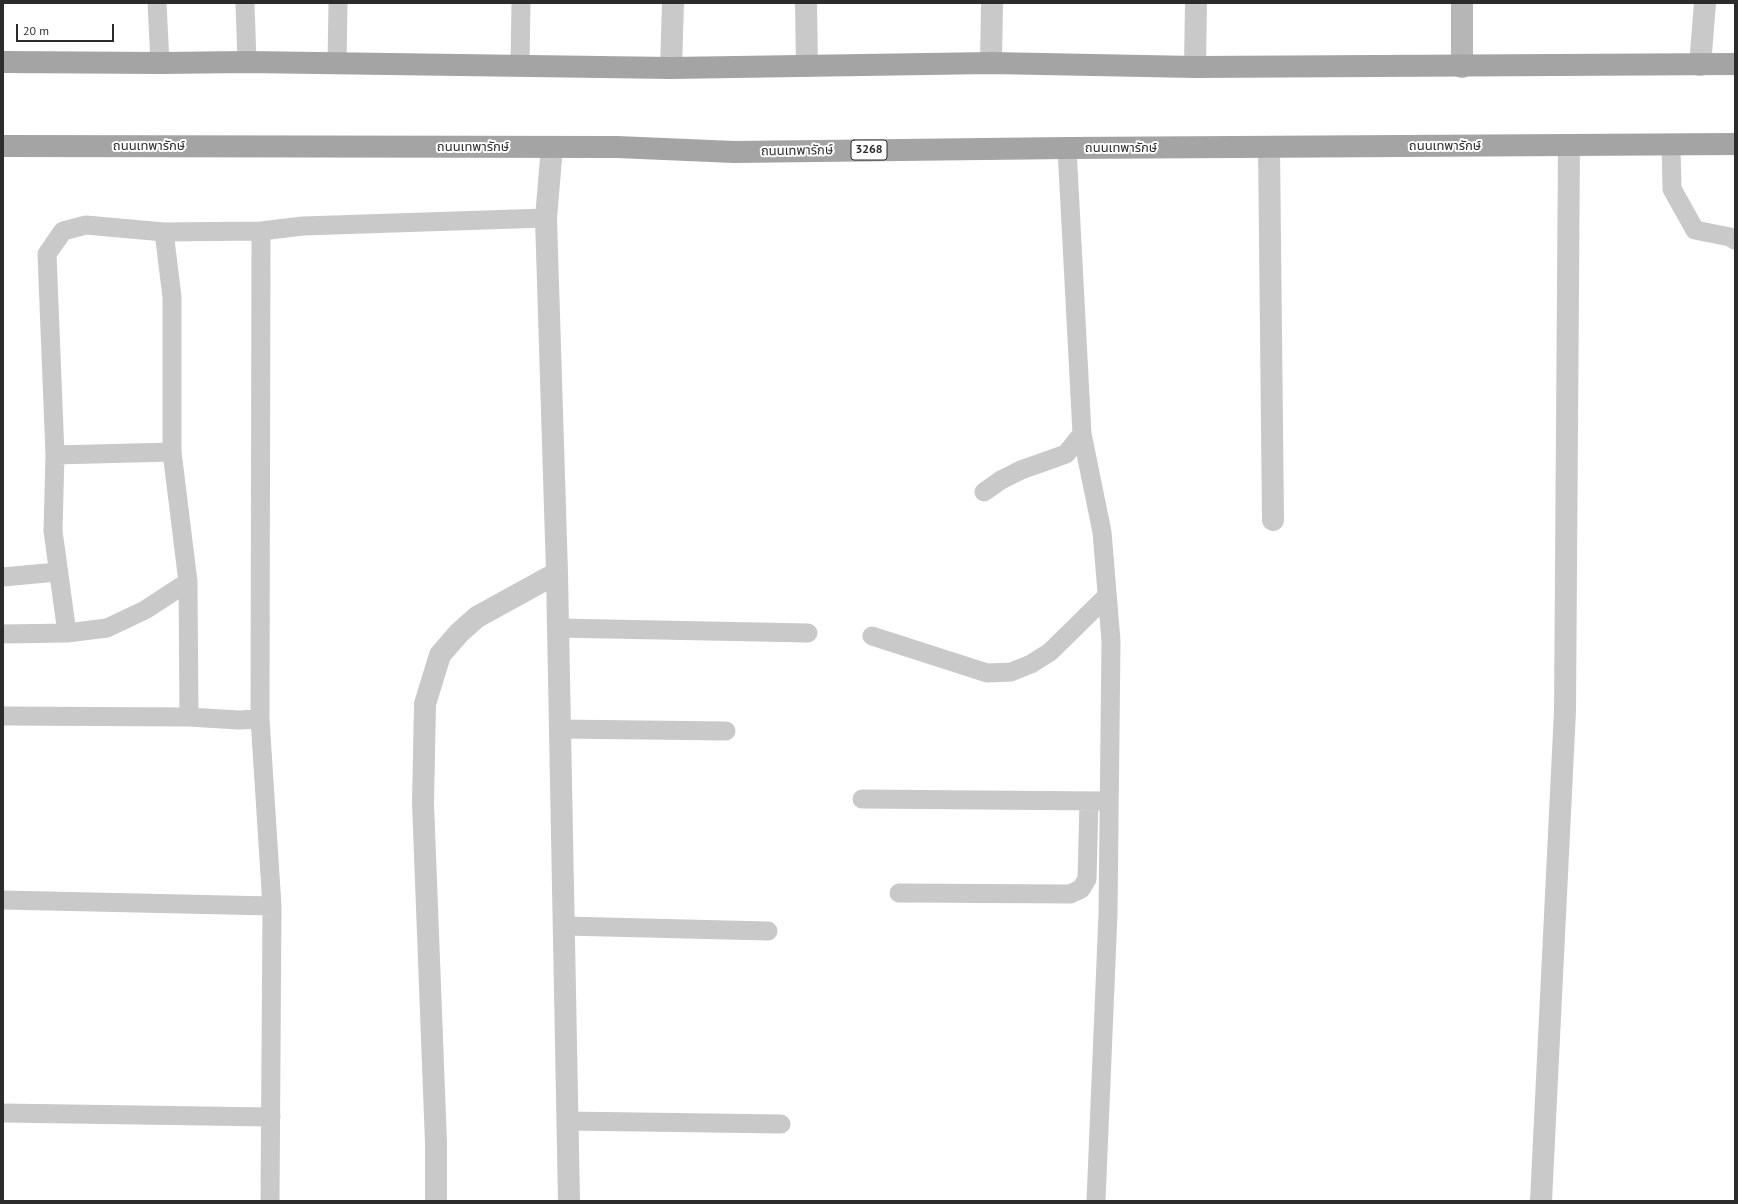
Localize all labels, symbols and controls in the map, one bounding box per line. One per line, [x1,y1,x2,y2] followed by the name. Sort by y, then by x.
[18,16,116,42] scale bar
[23,23,49,38] text: 20 m
[113,138,185,154] street label: ถนนเทพารักษ์
[1409,138,1481,154] street label: ถนนเทพารักษ์
[437,139,509,155] street label: ถนนเทพารักษ์
[851,140,887,160] road number: 3268
[1085,140,1157,156] street label: ถนนเทพารักษ์
[761,143,833,159] street label: ถนนเทพารักษ์

